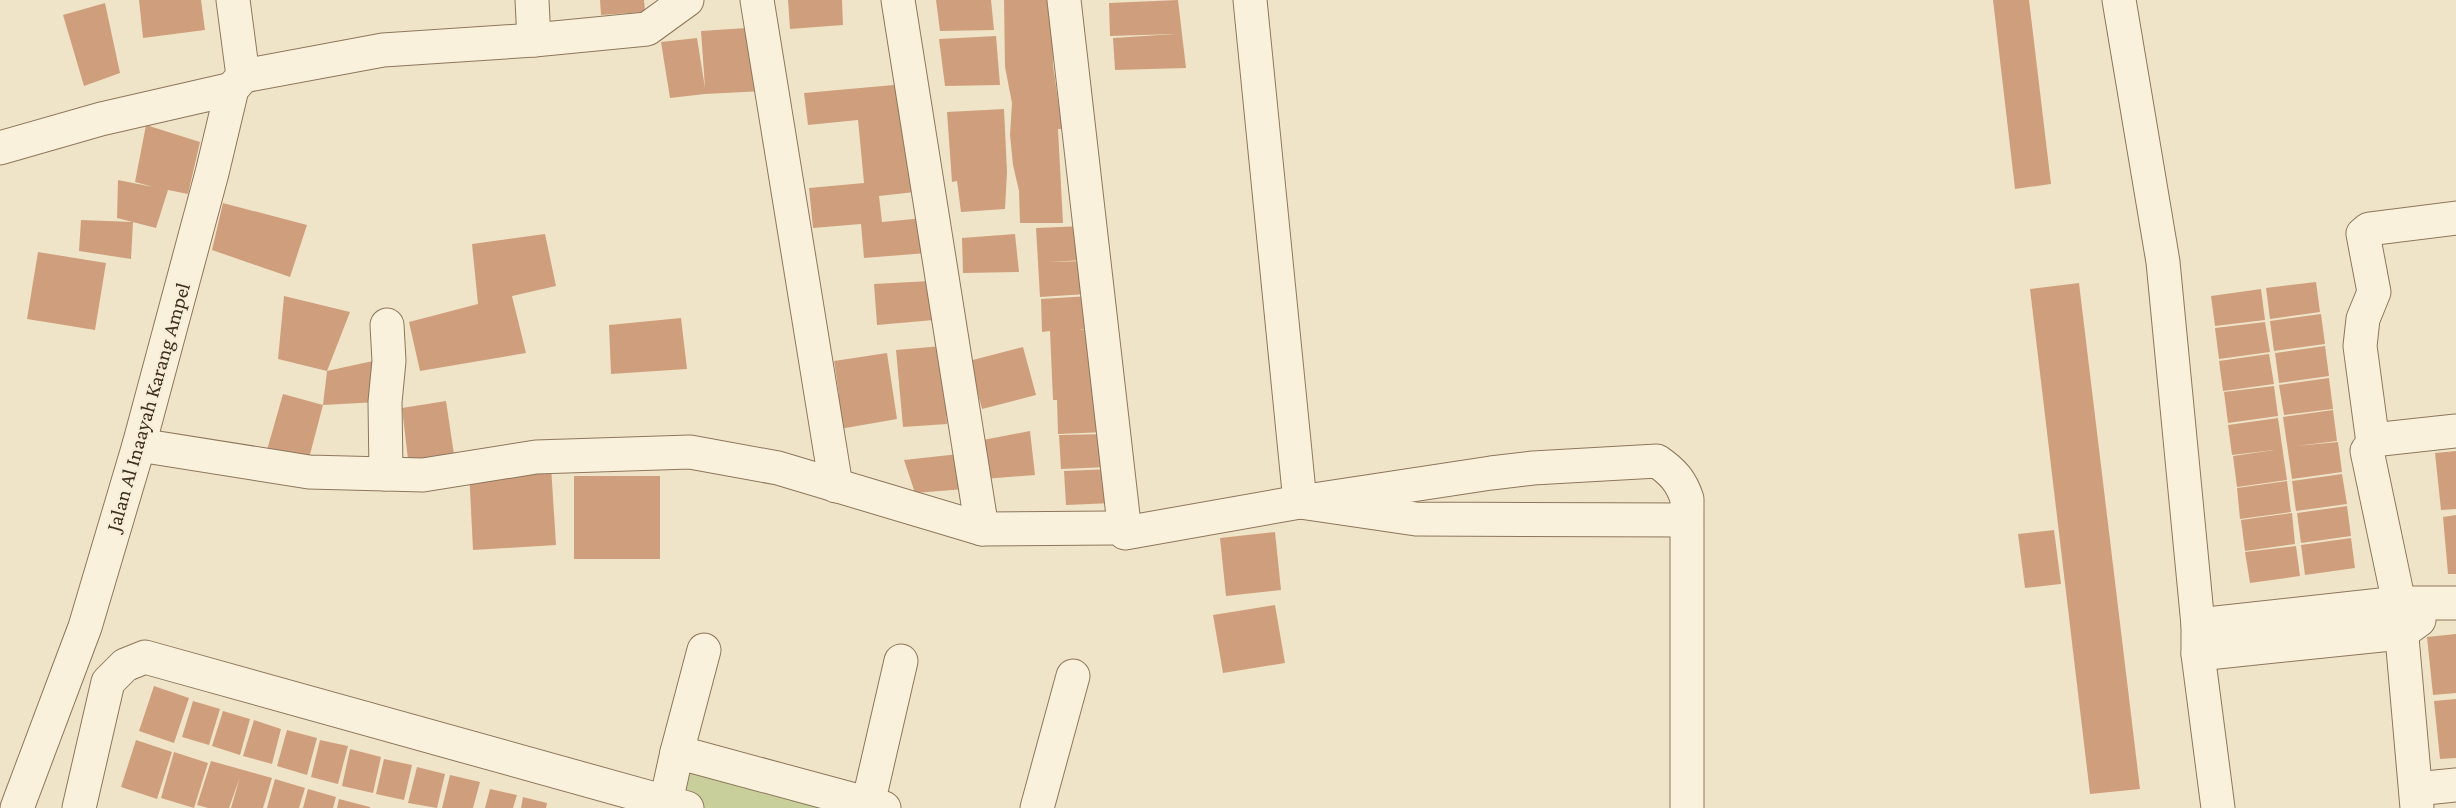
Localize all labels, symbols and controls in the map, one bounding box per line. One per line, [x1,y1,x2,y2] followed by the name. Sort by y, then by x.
[100,280,195,536] street label: Jalan Al Inaayah Karang Ampel

